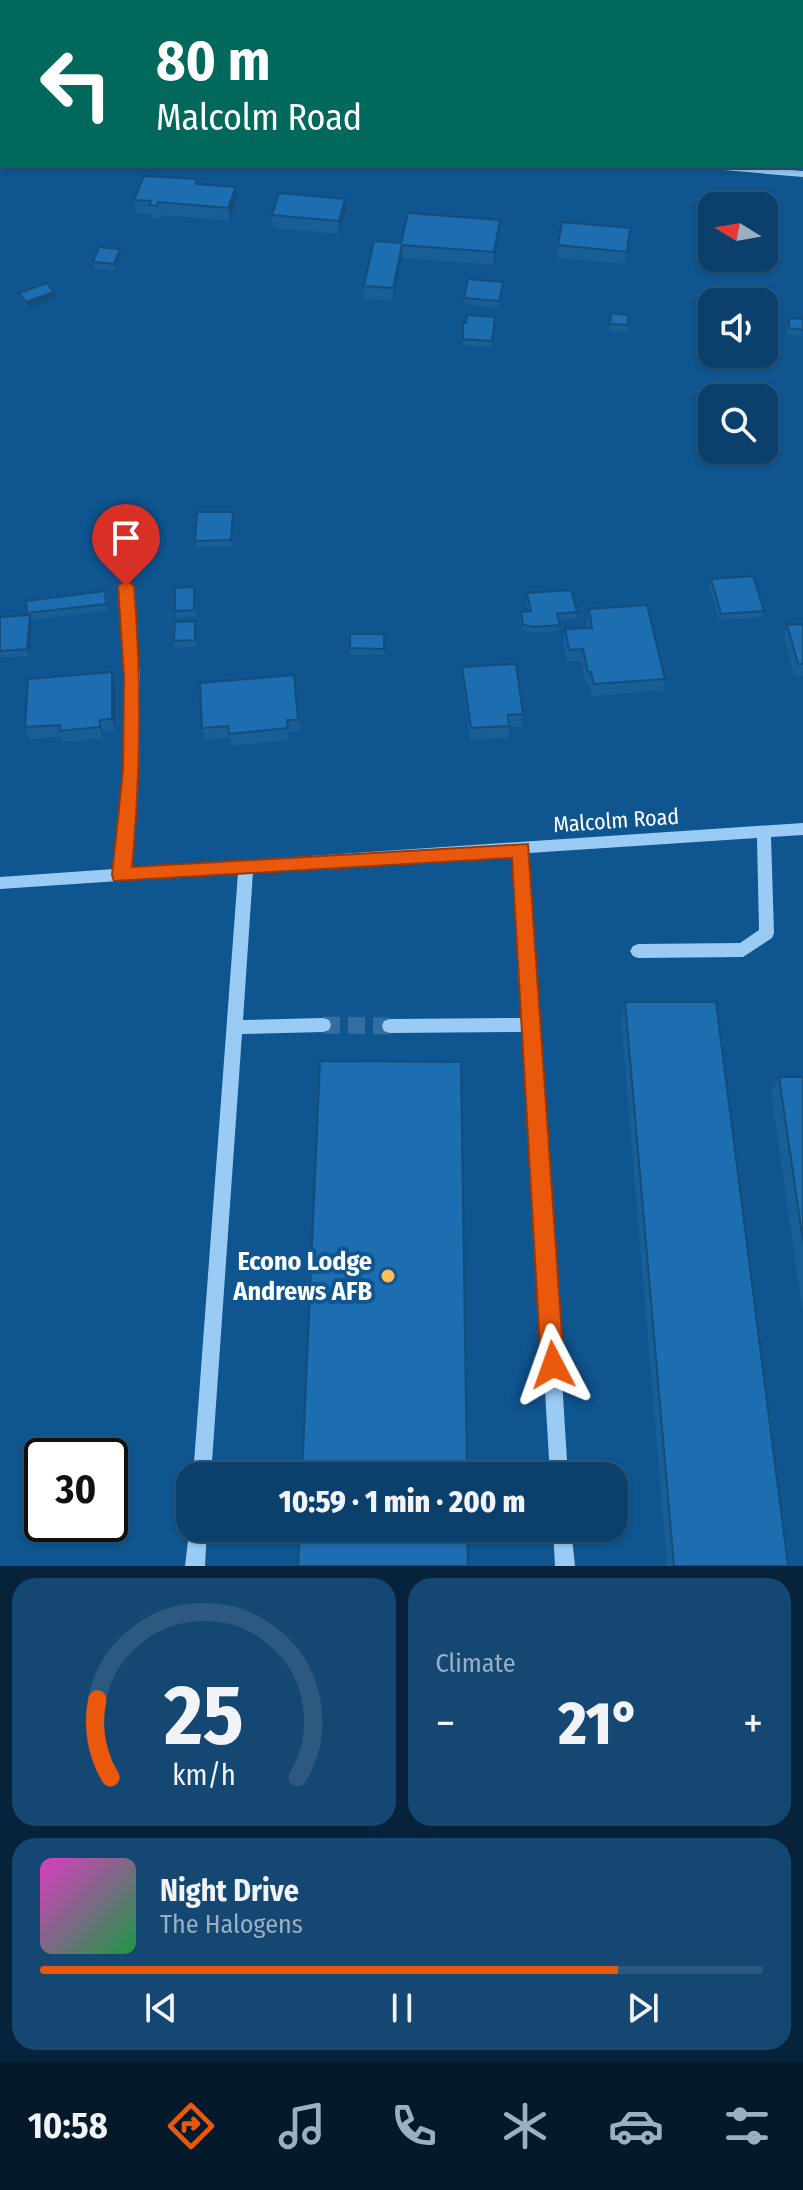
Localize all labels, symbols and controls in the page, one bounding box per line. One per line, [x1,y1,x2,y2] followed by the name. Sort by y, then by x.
[156,28,271,95] text: 80 m
[24,32,128,136] icon: left
[156,96,362,140] text: Malcolm Road
[698,192,778,272] north arrow
[698,192,778,464] map controls
[698,288,778,368] button: sound
[698,384,778,464] button: search
[92,504,160,586] pin
[104,516,148,560] icon: arrive
[552,803,680,838] street label: Malcolm Road
[232,1246,372,1307] place label: Econo Lodge Andrews AFB
[379,1267,397,1285] marker: Econo Lodge Andrews AFB
[511,1323,595,1407] position arrow
[24,1438,128,1542] speed limit sign: 30
[279,1484,525,1520] text: 10:59 · 1 min · 200 m
[436,1648,516,1679] text: Climate
[163,1666,243,1766] text: 25
[559,1688,640,1760] text: 21°
[436,1697,455,1750] text: −
[743,1697,763,1750] text: +
[172,1758,236,1793] text: km/h
[160,1873,299,1909] text: Night Drive
[160,1909,303,1940] text: The Halogens
[139,1986,183,2030] icon: previous
[380,1986,424,2030] icon: pause
[621,1986,665,2030] icon: next
[163,2098,219,2154] icon: directions
[274,2098,330,2154] icon: music
[386,2098,442,2154] icon: phone
[497,2098,553,2154] icon: climate
[608,2098,664,2154] icon: car
[719,2098,775,2154] icon: filters
[28,2104,108,2148] text: 10:58

